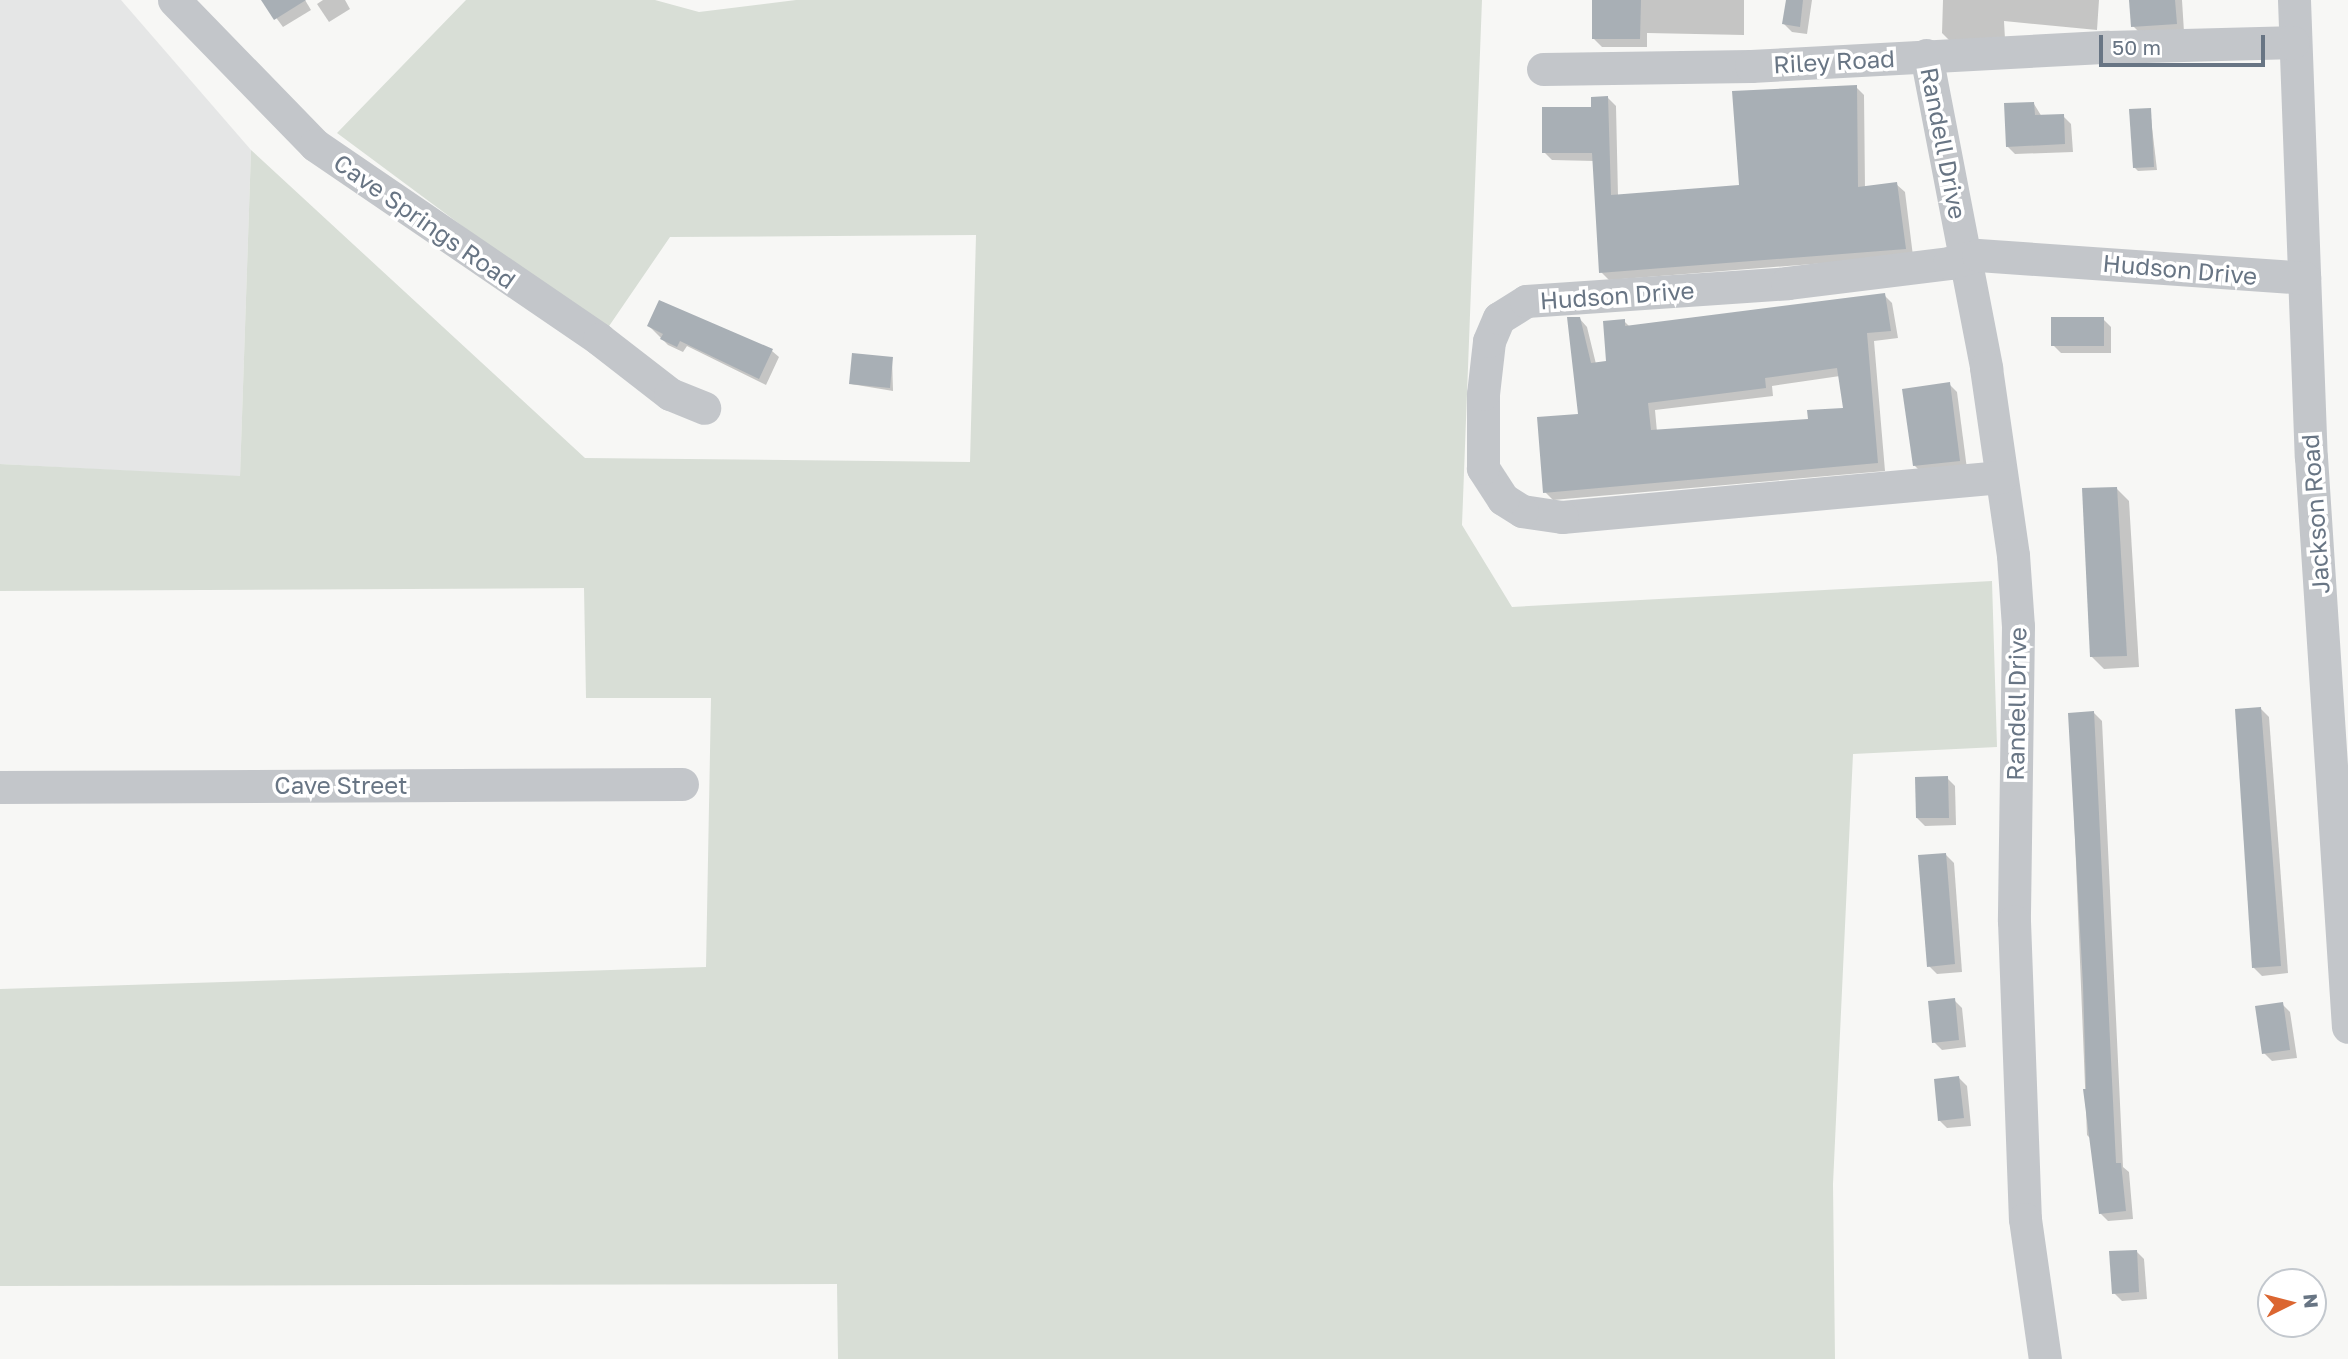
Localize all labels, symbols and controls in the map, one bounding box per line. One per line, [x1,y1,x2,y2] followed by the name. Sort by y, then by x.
[2103,21,2269,65] scale bar
[2112,34,2161,60] text: 50 m
[1772,43,1896,79] street label: Riley Road
[1915,65,1973,221] street label: Randell Drive
[329,147,521,295] street label: Cave Springs Road
[2102,248,2258,290] street label: Hudson Drive
[1539,275,1695,315] street label: Hudson Drive
[2295,433,2335,595] street label: Jackson Road
[2000,627,2032,781] street label: Randell Drive
[274,771,408,799] street label: Cave Street
[2257,1268,2327,1338] north arrow
[2299,1293,2324,1309] text: N

